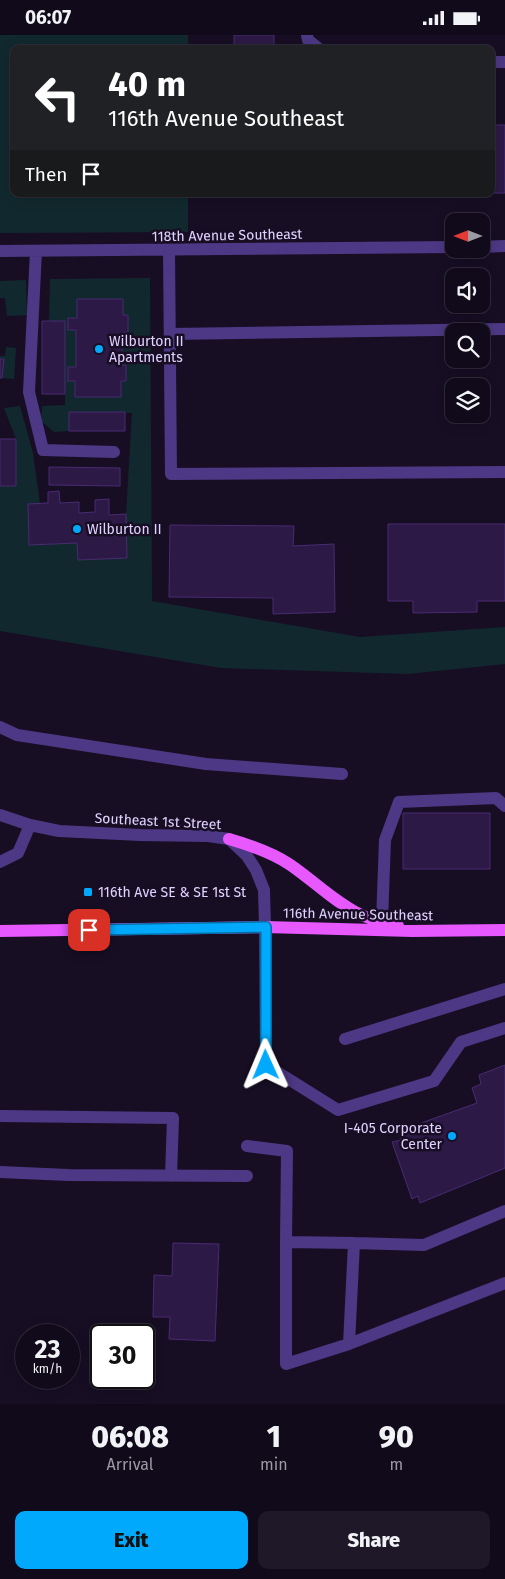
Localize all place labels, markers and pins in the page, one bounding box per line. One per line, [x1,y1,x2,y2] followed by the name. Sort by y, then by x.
[109,333,184,366] place label: Wilburton II Apartments
[93,343,105,355] marker: Wilburton II Apartments
[87,521,162,538] place label: Wilburton II
[71,523,83,535] marker: Wilburton II
[98,884,247,901] place label: 116th Ave SE & SE 1st St
[82,886,94,898] marker: 116th Ave SE & SE 1st St
[68,909,110,951] pin
[344,1120,443,1153] place label: I-405 Corporate Center
[446,1130,458,1142] marker: I-405 Corporate Center

